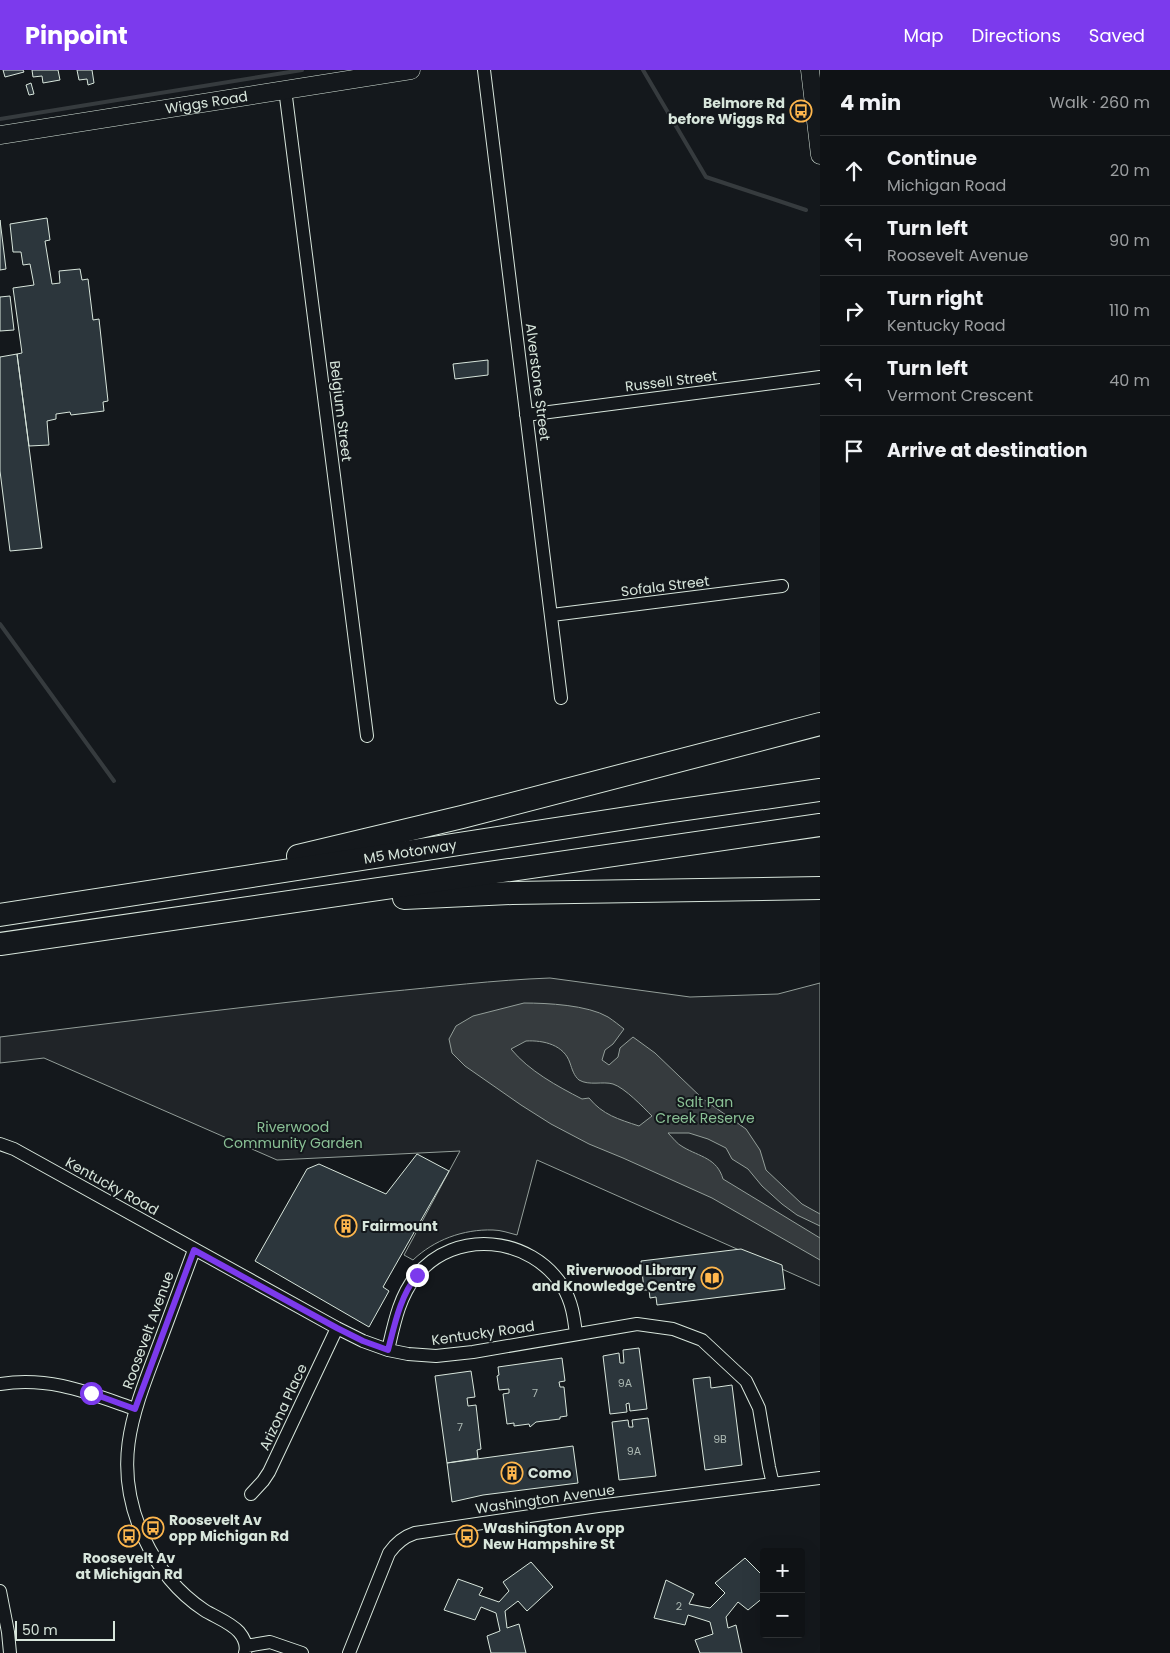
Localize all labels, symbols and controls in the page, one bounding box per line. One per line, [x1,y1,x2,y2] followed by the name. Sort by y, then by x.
[25,19,128,52] text: Pinpoint
[904,23,943,48] text: Map
[971,23,1061,48] text: Directions
[1089,23,1145,48] text: Saved
[164,86,249,119] street label: Wiggs Road
[840,88,901,117] text: 4 min
[1049,91,1150,114] text: Walk · 260 m
[668,93,785,129] place label: Belmore Rd before Wiggs Rd
[789,99,813,123] bus stop icon: Belmore Rd before Wiggs Rd
[887,145,977,172] text: Continue
[840,157,868,185] icon: ahead
[1110,159,1150,182] text: 20 m
[887,174,1006,197] text: Michigan Road
[887,215,968,242] text: Turn left
[840,227,868,255] icon: left
[1109,229,1150,252] text: 90 m
[887,244,1029,267] text: Roosevelt Avenue
[887,285,983,312] text: Turn right
[840,297,868,325] icon: right
[1109,299,1150,322] text: 110 m
[887,314,1006,337] text: Kentucky Road
[521,322,555,442] street label: Alverstone Street
[887,355,968,382] text: Turn left
[325,359,357,463] street label: Belgium Street
[624,365,718,397] street label: Russell Street
[840,367,868,395] icon: left
[1109,369,1150,392] text: 40 m
[887,384,1033,407] text: Vermont Crescent
[840,437,868,465] icon: arrive
[887,437,1088,464] text: Arrive at destination
[620,571,710,601] street label: Sofala Street
[362,835,458,869] street label: M5 Motorway
[655,1092,755,1128] park label: Salt Pan Creek Reserve
[223,1117,363,1153] park label: Riverwood Community Garden
[62,1152,162,1220] street label: Kentucky Road
[334,1214,358,1238] building icon: Fairmount
[362,1216,438,1236] place label: Fairmount
[532,1260,696,1296] place label: Riverwood Library and Knowledge Centre
[406,1264,429,1287] route end
[700,1266,724,1290] library icon: Riverwood Library and Knowledge Centre
[117,1268,179,1392] street label: Roosevelt Avenue
[430,1316,536,1350] street label: Kentucky Road
[254,1360,312,1454] street label: Arizona Place
[618,1375,633,1391] house number: 9A
[80,1382,103,1405] route start
[532,1385,538,1401] house number: 7
[457,1419,463,1435] house number: 7
[713,1431,727,1447] house number: 9B
[627,1443,642,1459] house number: 9A
[500,1461,524,1485] building icon: Como
[528,1463,571,1483] place label: Como
[474,1479,616,1519] street label: Washington Avenue
[169,1510,289,1546] place label: Roosevelt Av opp Michigan Rd
[141,1516,165,1540] bus stop icon: Roosevelt Av opp Michigan Rd
[483,1518,625,1554] place label: Washington Av opp New Hampshire St
[117,1524,141,1548] bus stop icon: Roosevelt Av at Michigan Rd
[455,1524,479,1548] bus stop icon: Washington Av opp New Hampshire St
[75,1548,183,1584] place label: Roosevelt Av at Michigan Rd
[760,1548,805,1638] map controls
[760,1548,805,1593] button: +
[760,1593,805,1638] button: −
[676,1598,682,1614] house number: 2
[15,1618,115,1641] scale bar
[22,1620,58,1640] text: 50 m

